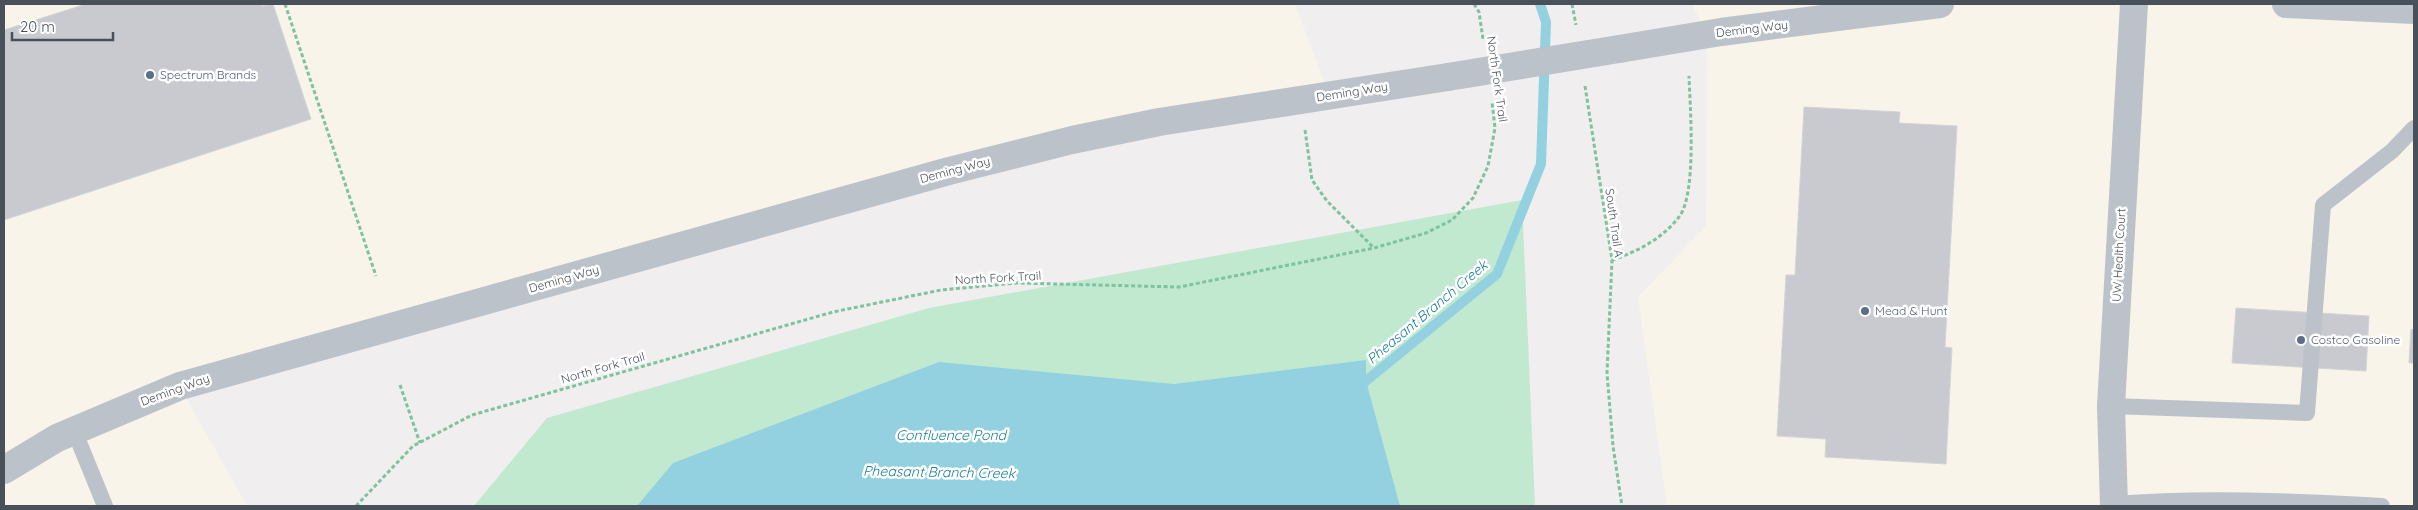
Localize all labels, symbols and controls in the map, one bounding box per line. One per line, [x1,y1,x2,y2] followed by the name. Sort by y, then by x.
[12,10,114,42] scale bar
[20,17,55,36] text: 20 m
[1715,17,1789,40] street label: Deming Way
[1484,35,1511,123] street label: North Fork Trail
[160,67,257,82] place label: Spectrum Brands
[144,69,156,81] marker: Spectrum Brands
[1315,78,1389,105] street label: Deming Way
[918,153,992,186] street label: Deming Way
[1602,187,1627,259] street label: South Trail A
[2109,208,2128,302] street label: UW Health Court
[1363,255,1492,368] water label: Pheasant Branch Creek
[527,261,601,296] street label: Deming Way
[954,268,1042,287] street label: North Fork Trail
[1875,303,1947,318] place label: Mead & Hunt
[1859,305,1871,317] marker: Mead & Hunt
[2311,332,2400,347] place label: Costco Gasoline
[2295,334,2307,346] marker: Costco Gasoline
[559,348,647,387] street label: North Fork Trail
[138,370,211,409] street label: Deming Way
[896,426,1008,444] water label: Confluence Pond
[863,462,1017,482] water label: Pheasant Branch Creek

